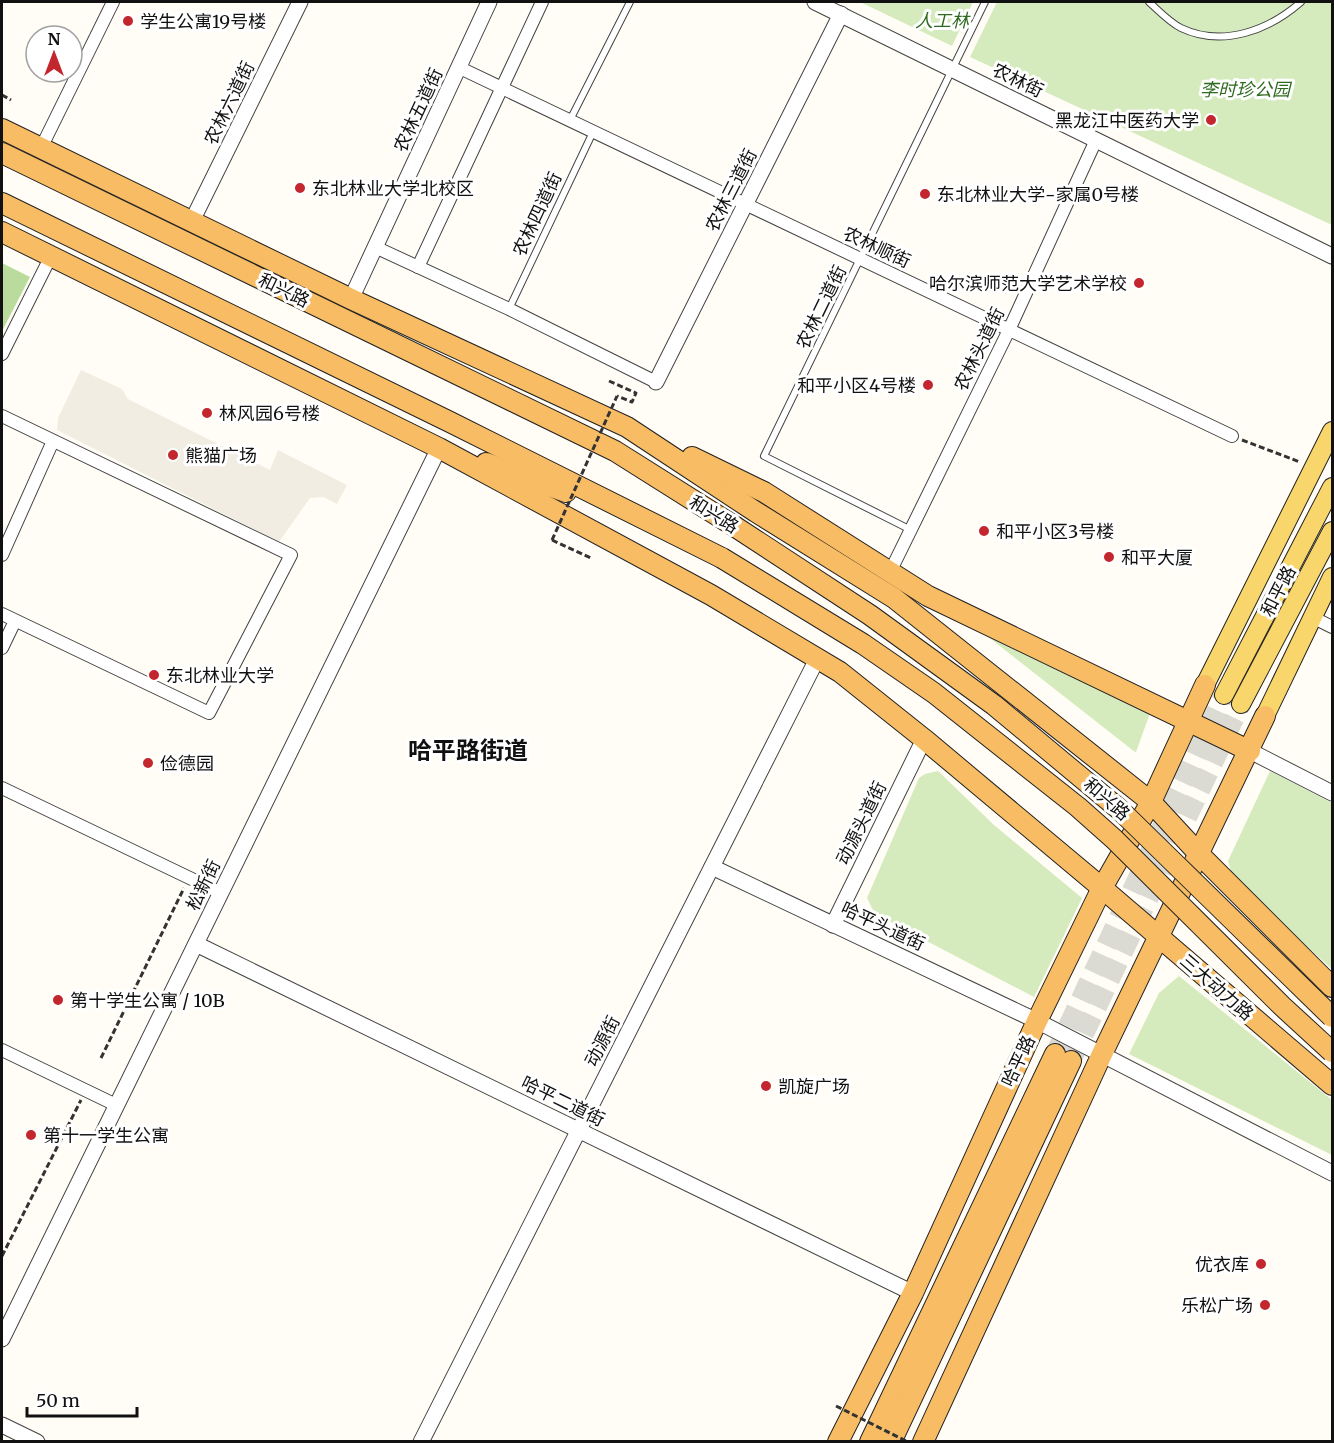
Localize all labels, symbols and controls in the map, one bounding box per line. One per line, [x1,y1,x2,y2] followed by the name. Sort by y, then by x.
[915,9,971,32] park label: 人工林
[140,10,266,33] place label: 学生公寓19号楼
[121,14,135,28] marker: 学生公寓19号楼
[24,24,84,84] north arrow
[48,29,61,49] text: N
[199,58,259,148] street label: 农林六道街
[989,58,1047,102] street label: 农林街
[389,64,447,156] street label: 农林五道街
[1200,78,1293,101] park label: 李时珍公园
[1055,109,1199,132] place label: 黑龙江中医药大学
[1204,113,1218,127] marker: 黑龙江中医药大学
[700,145,762,235] street label: 农林三道街
[508,168,566,260] street label: 农林四道街
[312,177,474,200] place label: 东北林业大学北校区
[293,181,307,195] marker: 东北林业大学北校区
[937,183,1139,206] place label: 东北林业大学-家属0号楼
[918,187,932,201] marker: 东北林业大学-家属0号楼
[840,221,914,273] street label: 农林顺街
[791,262,851,352] street label: 农林二道街
[255,268,313,312] street label: 和兴路
[929,272,1127,295] place label: 哈尔滨师范大学艺术学校
[1132,276,1146,290] marker: 哈尔滨师范大学艺术学校
[949,304,1009,394] street label: 农林头道街
[797,374,916,397] place label: 和平小区4号楼
[921,378,935,392] marker: 和平小区4号楼
[219,402,320,425] place label: 林风园6号楼
[200,406,214,420] marker: 林风园6号楼
[185,444,257,467] place label: 熊猫广场
[166,448,180,462] marker: 熊猫广场
[685,490,743,538] street label: 和兴路
[996,520,1114,543] place label: 和平小区3号楼
[977,524,991,538] marker: 和平小区3号楼
[1121,546,1193,569] place label: 和平大厦
[1102,550,1116,564] marker: 和平大厦
[1255,562,1301,620] street label: 和平路
[166,664,274,687] place label: 东北林业大学
[147,668,161,682] marker: 东北林业大学
[408,735,528,766] district label: 哈平路街道
[160,752,214,775] place label: 俭德园
[141,756,155,770] marker: 俭德园
[1079,773,1135,825] street label: 和兴路
[831,778,891,868] street label: 动源头道街
[181,856,225,914] street label: 松新街
[837,897,929,955] street label: 哈平头道街
[1175,949,1259,1025] street label: 三大动力路
[70,989,225,1012] place label: 第十学生公寓 / 10B
[51,993,65,1007] marker: 第十学生公寓 / 10B
[579,1012,625,1070] street label: 动源街
[996,1032,1040,1090] street label: 哈平路
[518,1071,608,1131] street label: 哈平二道街
[778,1075,850,1098] place label: 凯旋广场
[759,1079,773,1093] marker: 凯旋广场
[43,1124,169,1147] place label: 第十一学生公寓
[24,1128,38,1142] marker: 第十一学生公寓
[1195,1253,1249,1276] place label: 优衣库
[1254,1257,1268,1271] marker: 优衣库
[1181,1294,1253,1317] place label: 乐松广场
[1258,1298,1272,1312] marker: 乐松广场
[27,1380,136,1418] scale bar
[36,1389,80,1412] text: 50 m

